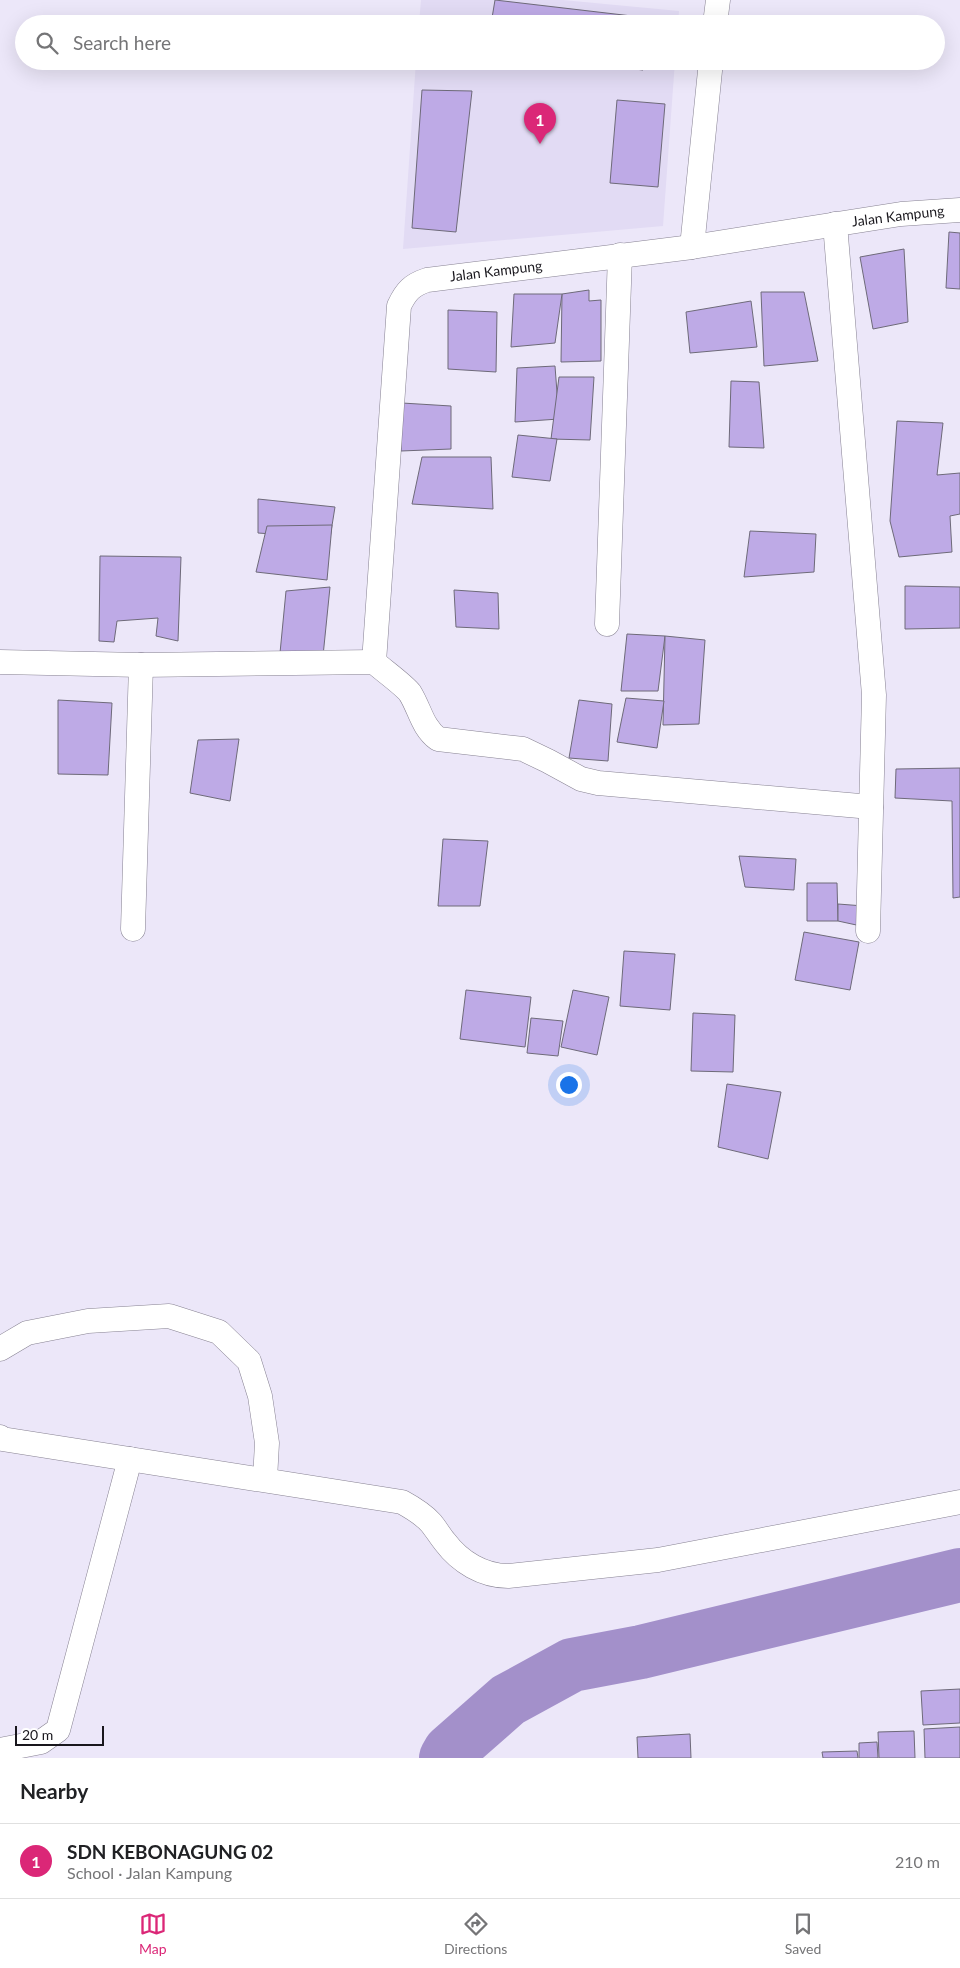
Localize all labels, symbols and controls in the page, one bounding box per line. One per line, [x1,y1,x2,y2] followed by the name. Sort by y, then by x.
[15,15,945,70] search box
[33,29,61,57] icon: search
[73,31,171,54] text: Search here
[524,103,556,144] pin: 1
[851,201,945,230] street label: Jalan Kampung
[449,256,543,285] street label: Jalan Kampung
[556,1072,582,1098] your location
[15,1723,104,1746] scale bar
[22,1726,53,1743] text: 20 m
[20,1778,88,1803] text: Nearby
[67,1840,273,1863] text: SDN KEBONAGUNG 02
[31,1852,41,1871] text: 1
[895,1852,940,1871] text: 210 m
[67,1863,232,1882] text: School · Jalan Kampung
[139,1910,167,1957] tab: Map
[444,1910,507,1957] tab: Directions
[785,1910,821,1957] tab: Saved

